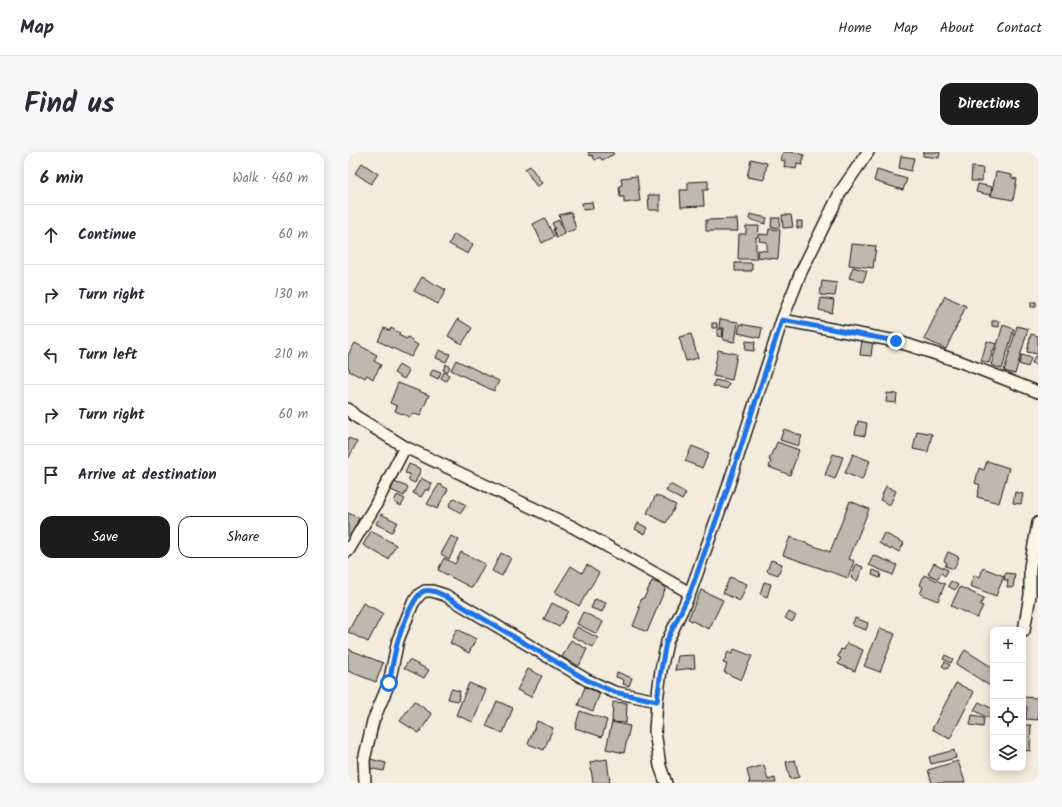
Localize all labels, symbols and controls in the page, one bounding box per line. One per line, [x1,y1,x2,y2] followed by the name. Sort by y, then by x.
[20,13,54,43] text: Map
[838,17,872,39] text: Home
[894,17,918,39] text: Map
[940,17,974,39] text: About
[996,17,1042,39] text: Contact
[24,82,115,127] text: Find us
[940,83,1038,125] button: Directions
[40,165,84,192] text: 6 min
[232,168,308,189] text: Walk · 460 m
[78,223,136,247] text: Continue
[40,224,62,246] icon: ahead
[279,224,308,245] text: 60 m
[78,283,145,307] text: Turn right
[40,284,62,306] icon: right
[274,284,308,305] text: 130 m
[887,332,905,350] route end
[78,343,138,367] text: Turn left
[40,344,62,366] icon: left
[274,344,308,365] text: 210 m
[78,403,145,427] text: Turn right
[40,404,62,426] icon: right
[279,404,308,425] text: 60 m
[78,463,217,487] text: Arrive at destination
[40,464,62,486] icon: arrive
[40,516,170,558] button: Save
[178,516,308,558] button: Share
[990,627,1026,771] map controls
[990,627,1026,663] button: +
[990,663,1026,699] button: −
[380,674,398,692] route start
[990,699,1026,735] button: locate
[990,735,1026,771] button: layers

